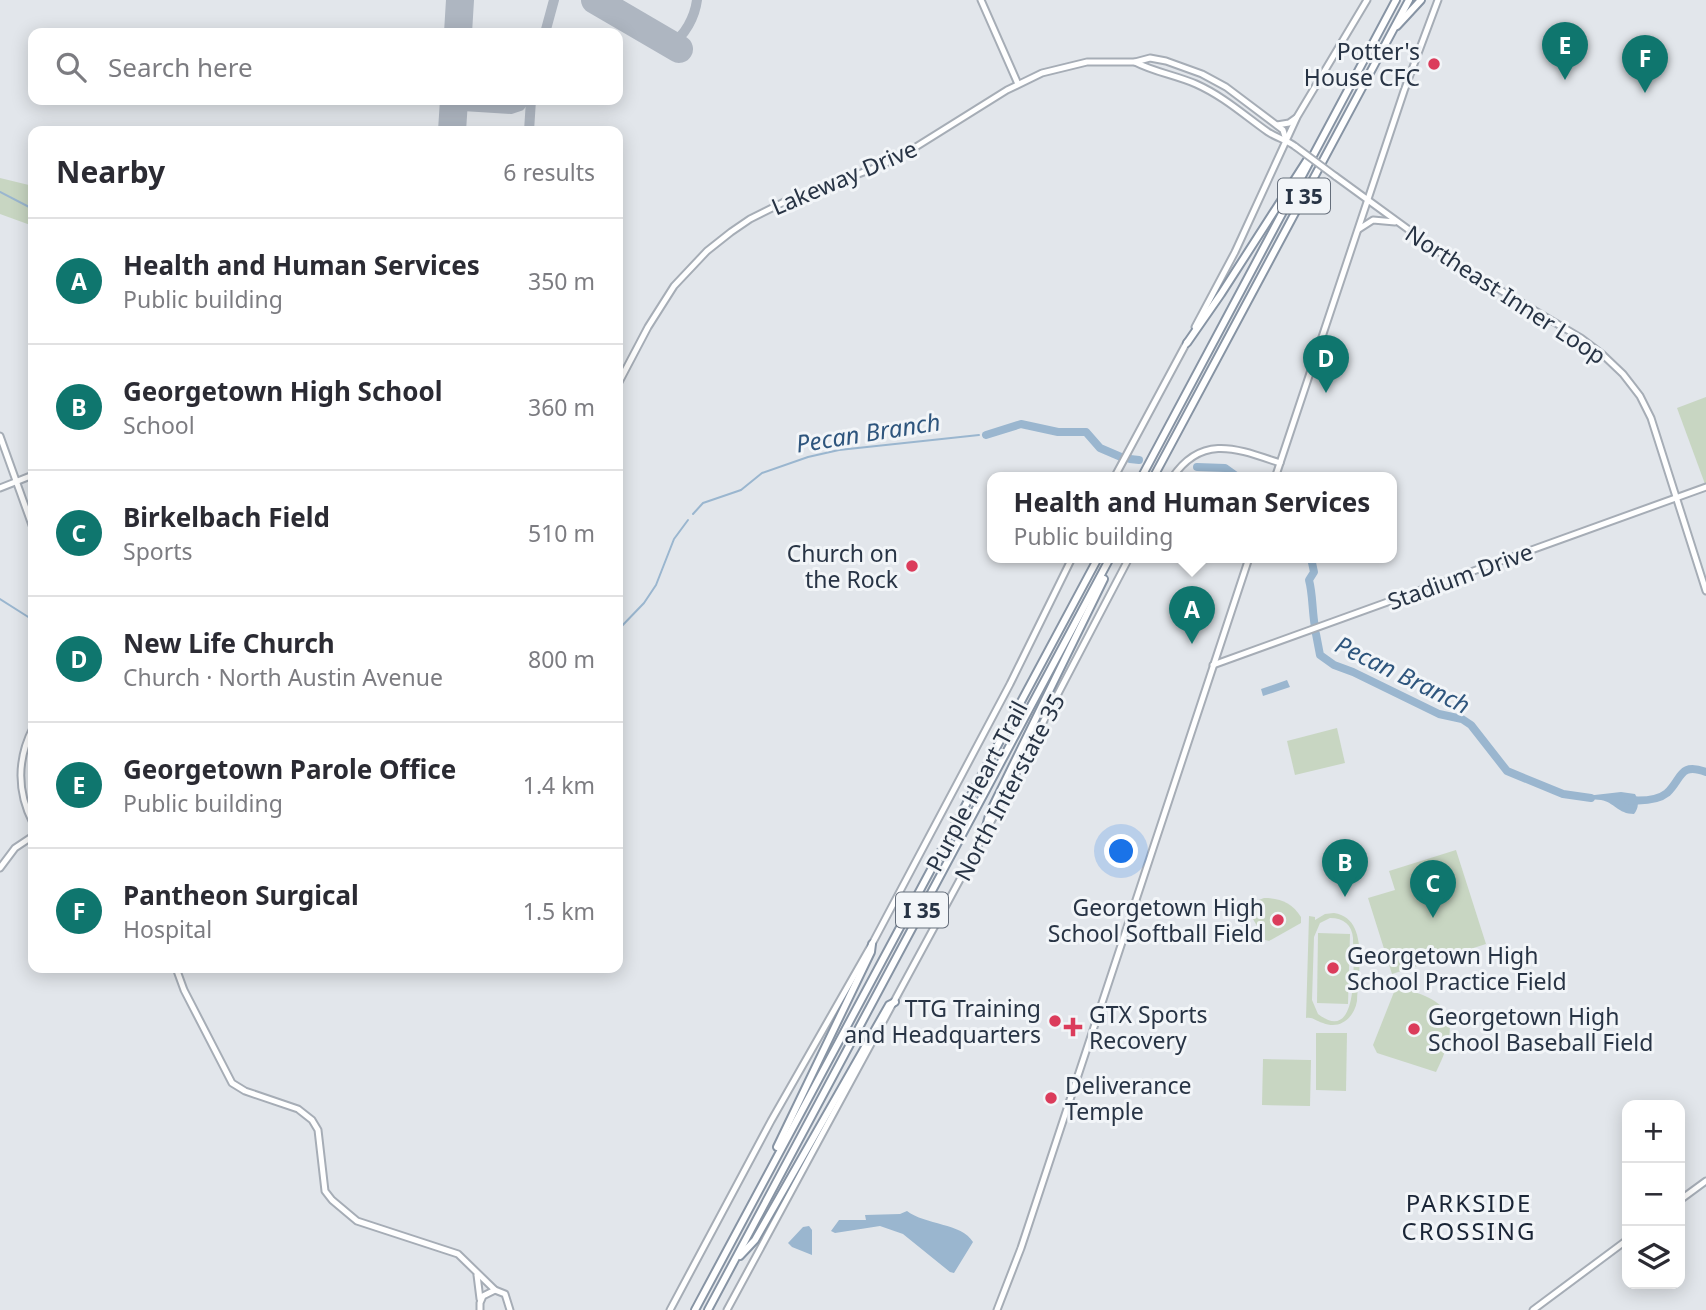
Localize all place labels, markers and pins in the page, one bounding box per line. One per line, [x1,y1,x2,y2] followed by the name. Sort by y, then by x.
[1542,22,1588,80] pin: E
[1304,35,1420,93] place label: Potter's House CFC
[1622,35,1668,93] pin: F
[1426,56,1442,72] marker: Potter's House CFC
[1303,335,1349,393] pin: D
[787,537,899,595] place label: Church on the Rock
[904,558,920,574] marker: Church on the Rock
[1169,586,1215,644] pin: A
[1322,839,1368,897] pin: B
[1410,860,1456,918] pin: C
[1048,891,1264,949] place label: Georgetown High School Softball Field
[1270,912,1286,928] marker: Georgetown High School Softball Field
[1347,939,1567,997] place label: Georgetown High School Practice Field
[1325,960,1341,976] marker: Georgetown High School Practice Field
[844,992,1041,1050] place label: TTG Training and Headquarters
[1089,998,1208,1056] place label: GTX Sports Recovery
[1428,1000,1653,1058] place label: Georgetown High School Baseball Field
[1047,1013,1063,1029] marker: TTG Training and Headquarters
[1063,1017,1083,1037] marker: GTX Sports Recovery
[1406,1021,1422,1037] marker: Georgetown High School Baseball Field
[1065,1069,1191,1127] place label: Deliverance Temple
[1043,1090,1059,1106] marker: Deliverance Temple

